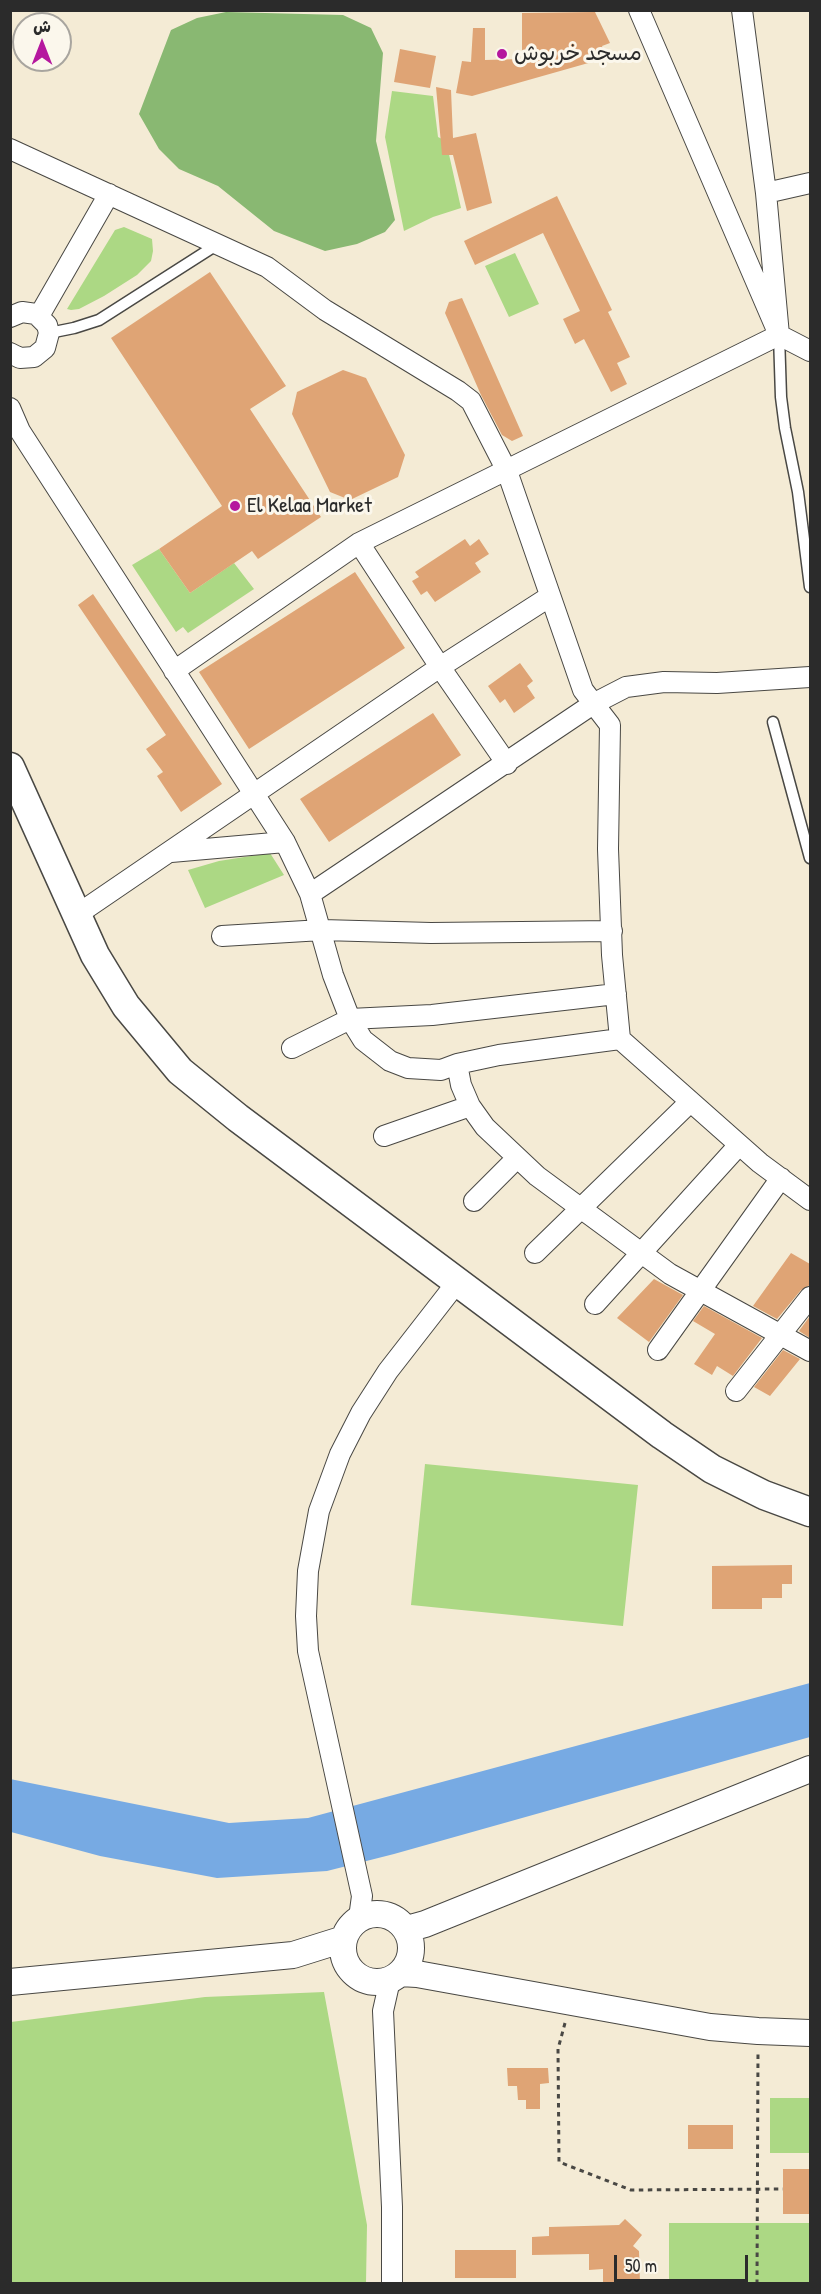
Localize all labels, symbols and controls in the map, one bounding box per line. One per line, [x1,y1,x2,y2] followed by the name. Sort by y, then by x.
[12,12,72,72] north arrow
[33,15,51,37] text: ش
[514,41,642,67] place label: مسجد خربوش
[495,47,509,61] marker: مسجد خربوش
[247,493,372,519] place label: El Kelaa Market
[228,499,242,513] marker: El Kelaa Market
[617,2243,750,2281] scale bar
[625,2253,657,2278] text: 50 m

